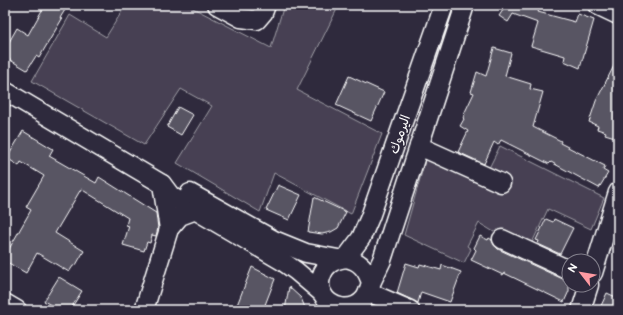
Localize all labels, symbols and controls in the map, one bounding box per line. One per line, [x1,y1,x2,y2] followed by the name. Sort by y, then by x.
[386,113,414,156] street label: اليرموك
[561,253,601,293] north arrow
[565,261,581,275] text: N

